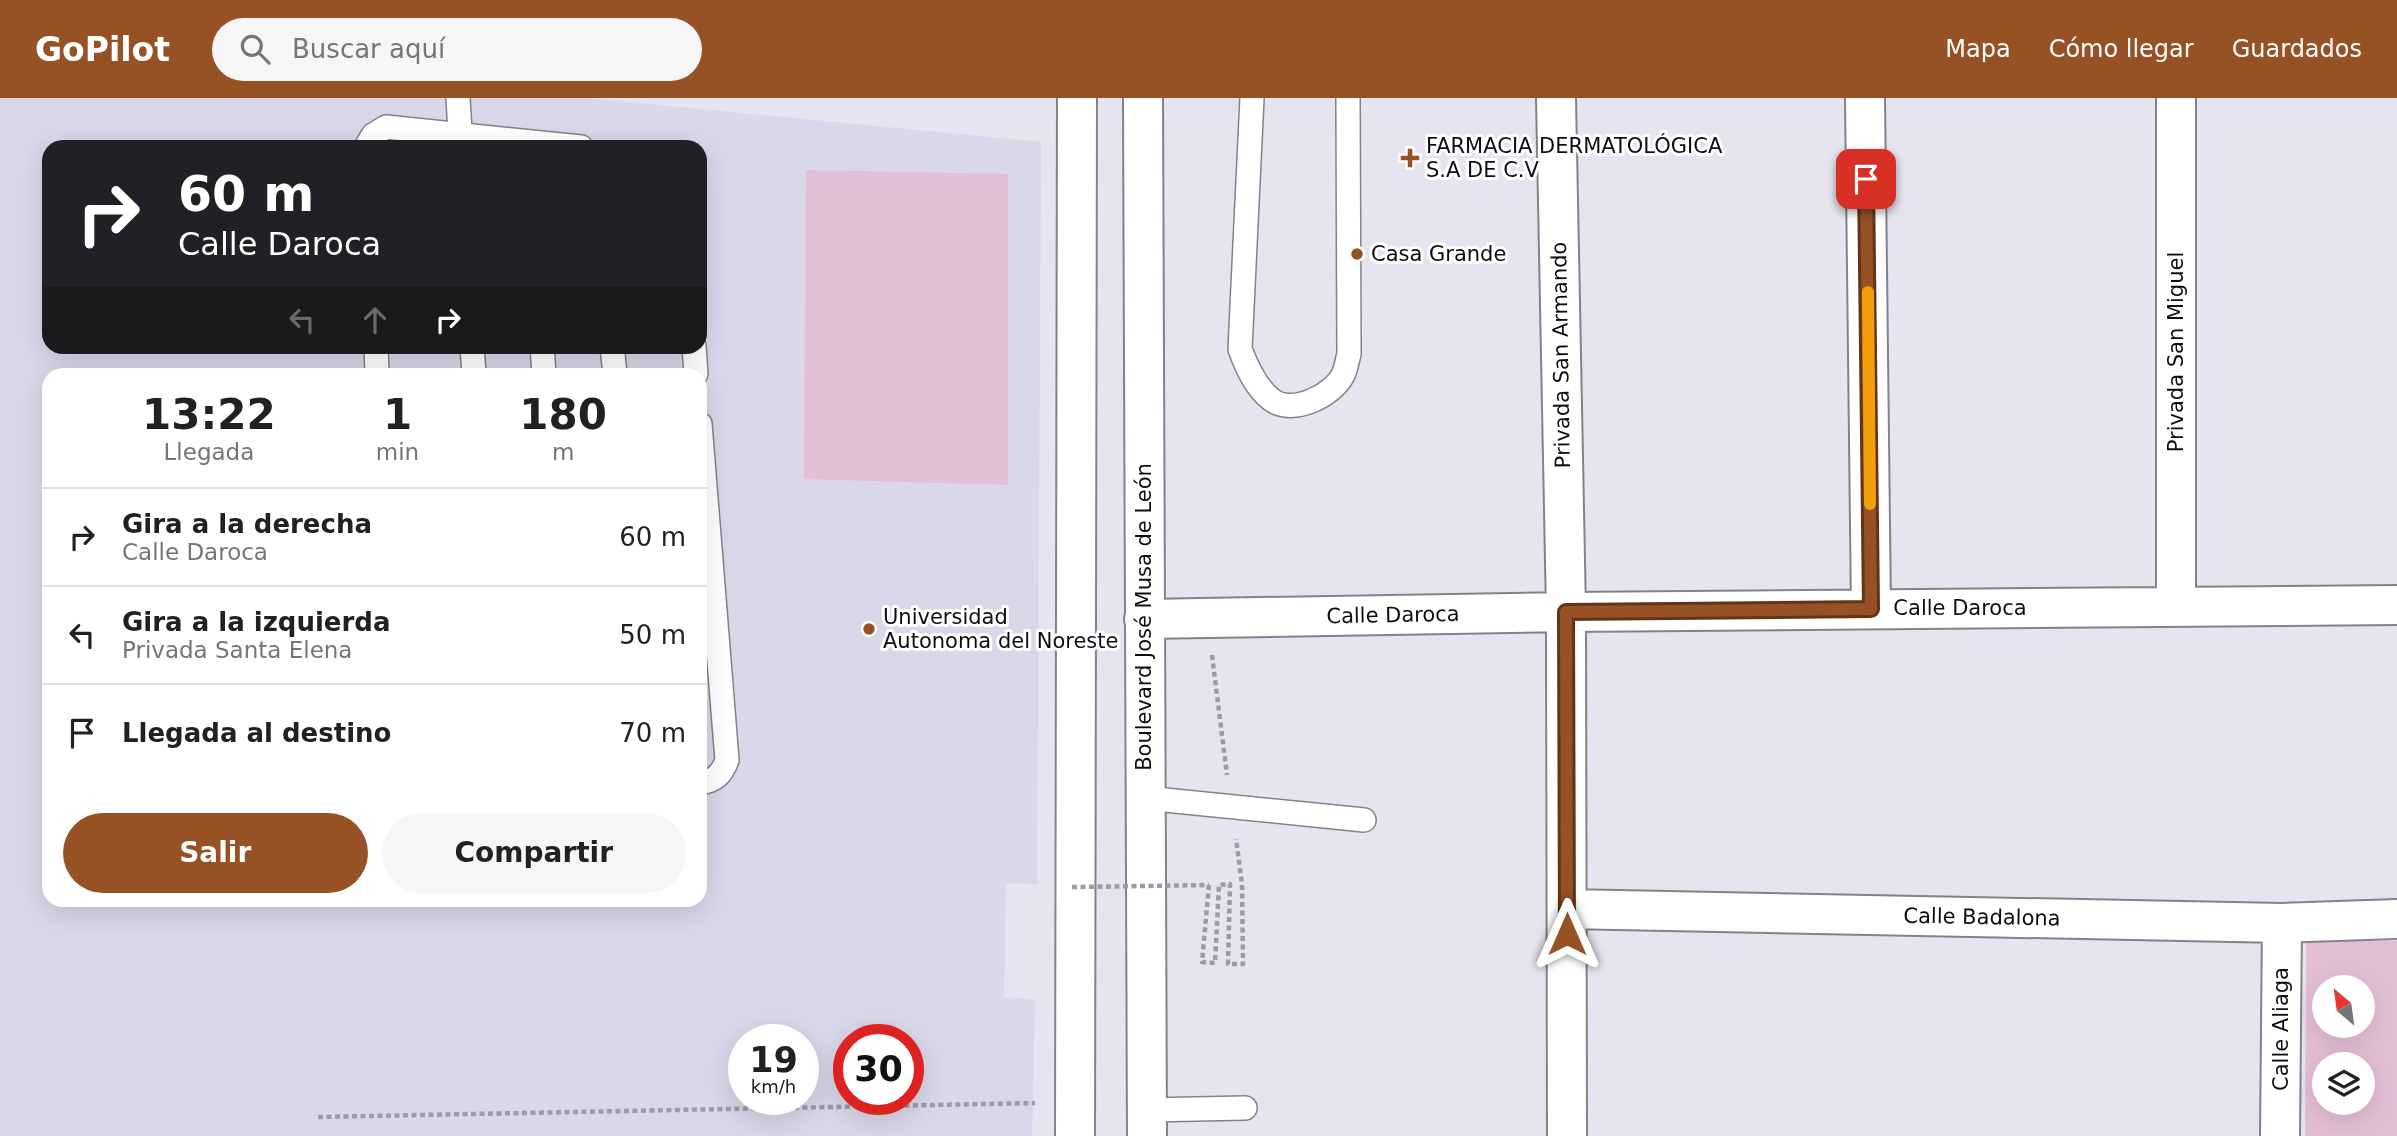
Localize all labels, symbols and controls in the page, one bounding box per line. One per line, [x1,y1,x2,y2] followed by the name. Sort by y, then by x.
[212,18,702,81] search box
[35,30,170,69] text: GoPilot
[236,30,274,68] icon: search
[292,34,445,64] text: Buscar aquí
[1945,35,2011,63] text: Mapa
[2049,35,2194,63] text: Cómo llegar
[2232,35,2362,63] text: Guardados
[1426,133,1723,182] place label: FARMACIA DERMATOLÓGICA S.A DE C.V
[1400,148,1420,168] marker: FARMACIA DERMATOLÓGICA S.A DE C.V
[1836,149,1896,209] pin
[1847,160,1885,198] icon: arrive
[178,166,314,223] text: 60 m
[63,168,154,259] icon: right
[178,225,381,263] text: Calle Daroca
[1371,242,1506,266] place label: Casa Grande
[1547,242,1575,468] street label: Privada San Armando
[1349,246,1365,262] marker: Casa Grande
[2164,252,2188,452] street label: Privada San Miguel
[283,301,321,339] icon: left
[356,301,394,339] icon: ahead
[429,301,467,339] icon: right
[142,390,276,439] text: 13:22
[383,390,412,439] text: 1
[519,390,607,439] text: 180
[164,439,254,465] text: Llegada
[376,439,419,465] text: min
[552,439,574,465] text: m
[1132,463,1156,771] street label: Boulevard José Musa de León
[122,509,372,539] text: Gira a la derecha
[63,518,101,556] icon: right
[619,522,686,552] text: 60 m
[122,539,268,565] text: Calle Daroca
[1893,596,2027,620] street label: Calle Daroca
[1326,602,1460,628] street label: Calle Daroca
[883,605,1118,653] place label: Universidad Autonoma del Noreste
[122,607,390,637] text: Gira a la izquierda
[63,616,101,654] icon: left
[619,620,686,650] text: 50 m
[861,621,877,637] marker: Universidad Autonoma del Noreste
[122,637,352,663] text: Privada Santa Elena
[63,714,101,752] icon: arrive
[122,718,391,748] text: Llegada al destino
[619,718,686,748] text: 70 m
[63,813,368,893] button: Salir
[382,813,686,893] button: Compartir
[1530,897,1604,971] position arrow
[1903,904,2061,930] street label: Calle Badalona
[2269,967,2293,1091] street label: Calle Aliaga
[2312,975,2375,1038] north arrow
[2312,975,2375,1115] map controls
[833,1024,924,1115] speed limit sign: 30
[749,1040,798,1080] text: 19
[2312,1052,2375,1115] button: layers
[751,1076,796,1097] text: km/h

